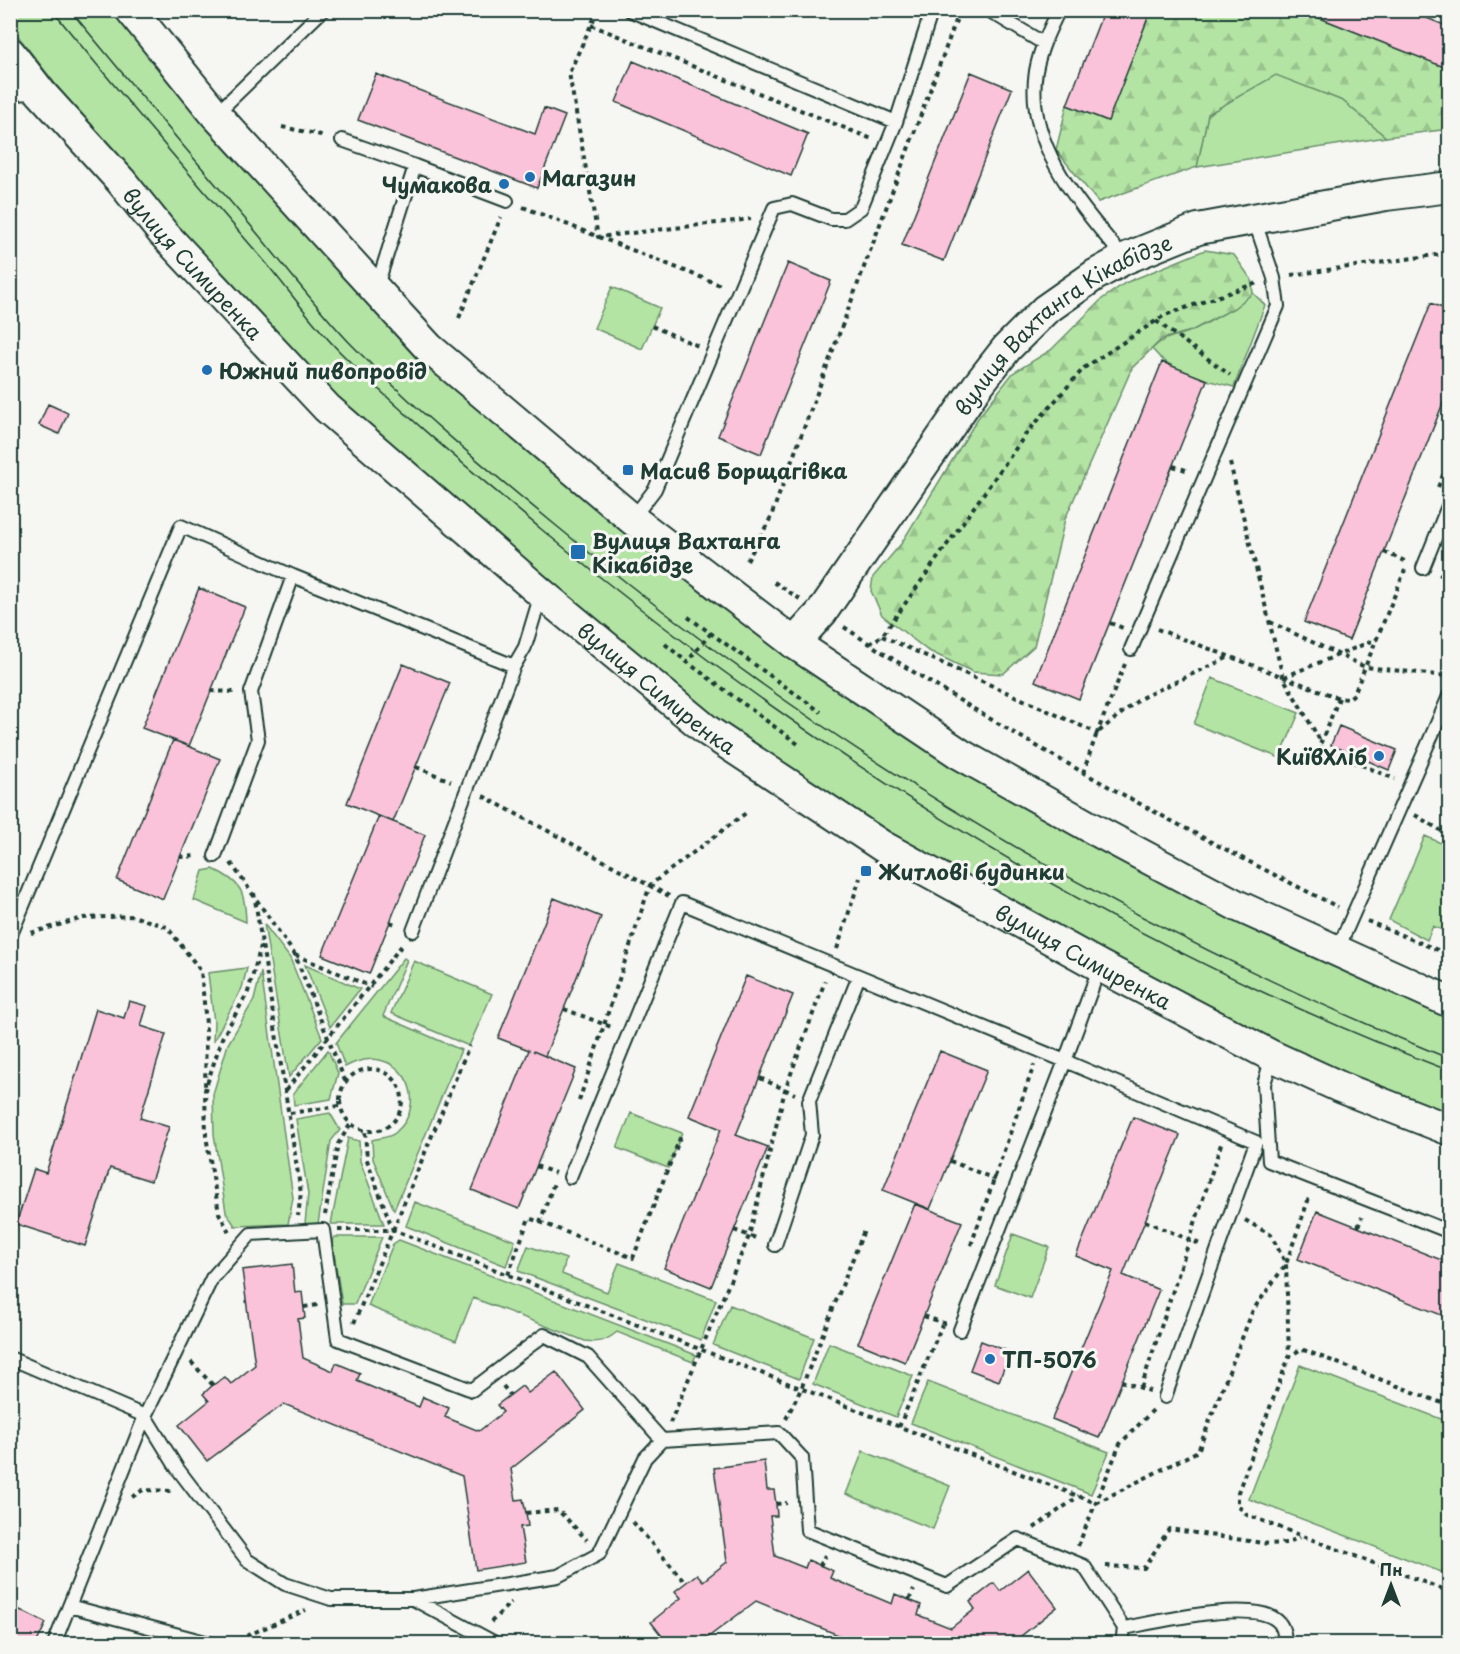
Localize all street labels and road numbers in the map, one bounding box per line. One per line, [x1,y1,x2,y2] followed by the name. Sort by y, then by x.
[116,180,271,347] street label: вулиця Симиренка
[946,225,1176,422] street label: вулиця Вахтанга Кікабідзе
[571,614,743,762] street label: вулиця Симиренка
[990,895,1177,1017] street label: вулиця Симиренка

